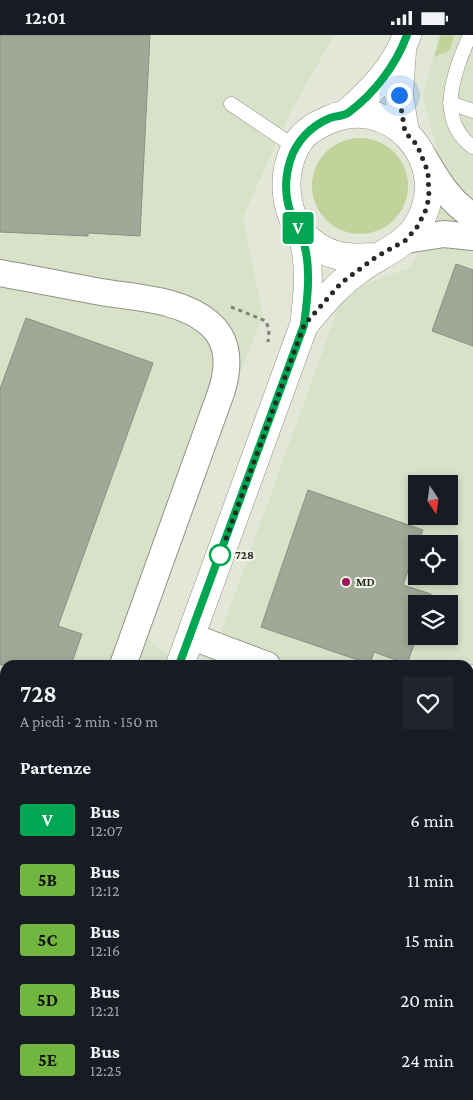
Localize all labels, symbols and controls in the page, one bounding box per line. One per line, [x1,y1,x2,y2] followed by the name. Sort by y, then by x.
[25,7,66,28] text: 12:01
[387,83,412,108] your location
[282,212,314,244] line badge: V
[293,218,303,238] text: V
[408,475,458,525] north arrow
[408,475,458,645] map controls
[408,535,458,585] button: locate
[209,544,231,566] marker: 728
[235,548,254,562] place label: 728
[356,575,375,589] place label: MD
[340,576,352,588] marker: MD
[408,595,458,645] button: layers
[402,677,454,729] button: heart
[20,680,57,707] text: 728
[20,713,158,730] text: A piedi · 2 min · 150 m
[20,757,91,778] text: Partenze
[90,801,120,822] text: Bus
[42,810,53,830] text: V
[410,810,454,831] text: 6 min
[90,822,123,839] text: 12:07
[90,861,120,882] text: Bus
[38,870,57,890] text: 5B
[407,870,454,891] text: 11 min
[90,882,120,899] text: 12:12
[90,921,120,942] text: Bus
[38,930,57,950] text: 5C
[405,930,454,951] text: 15 min
[90,942,120,959] text: 12:16
[90,981,120,1002] text: Bus
[37,990,58,1010] text: 5D
[400,990,454,1011] text: 20 min
[90,1002,120,1019] text: 12:21
[90,1041,120,1062] text: Bus
[38,1050,57,1070] text: 5E
[401,1050,454,1071] text: 24 min
[90,1062,122,1079] text: 12:25

